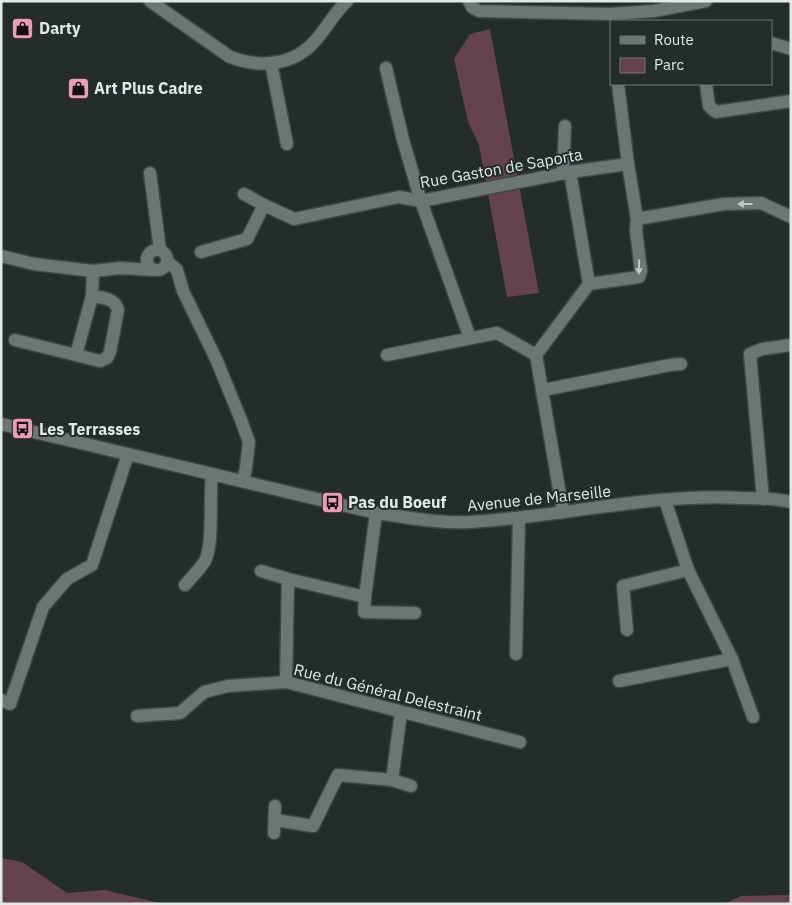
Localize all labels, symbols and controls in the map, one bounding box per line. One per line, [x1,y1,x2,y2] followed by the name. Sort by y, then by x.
[11,16,35,40] shop icon: Darty
[39,18,81,38] place label: Darty
[610,20,772,85] legend
[654,30,694,49] text: Route
[654,55,684,74] text: Parc
[66,76,90,100] shop icon: Art Plus Cadre
[94,78,203,98] place label: Art Plus Cadre
[418,144,584,192] street label: Rue Gaston de Saporta
[737,200,753,208] one-way arrow
[635,259,643,275] one-way arrow
[11,417,35,441] bus stop icon: Les Terrasses
[39,419,140,439] place label: Les Terrasses
[466,480,612,515] street label: Avenue de Marseille
[320,490,344,514] bus stop icon: Pas du Boeuf
[348,492,446,512] place label: Pas du Boeuf
[292,659,484,725] street label: Rue du Général Delestraint

